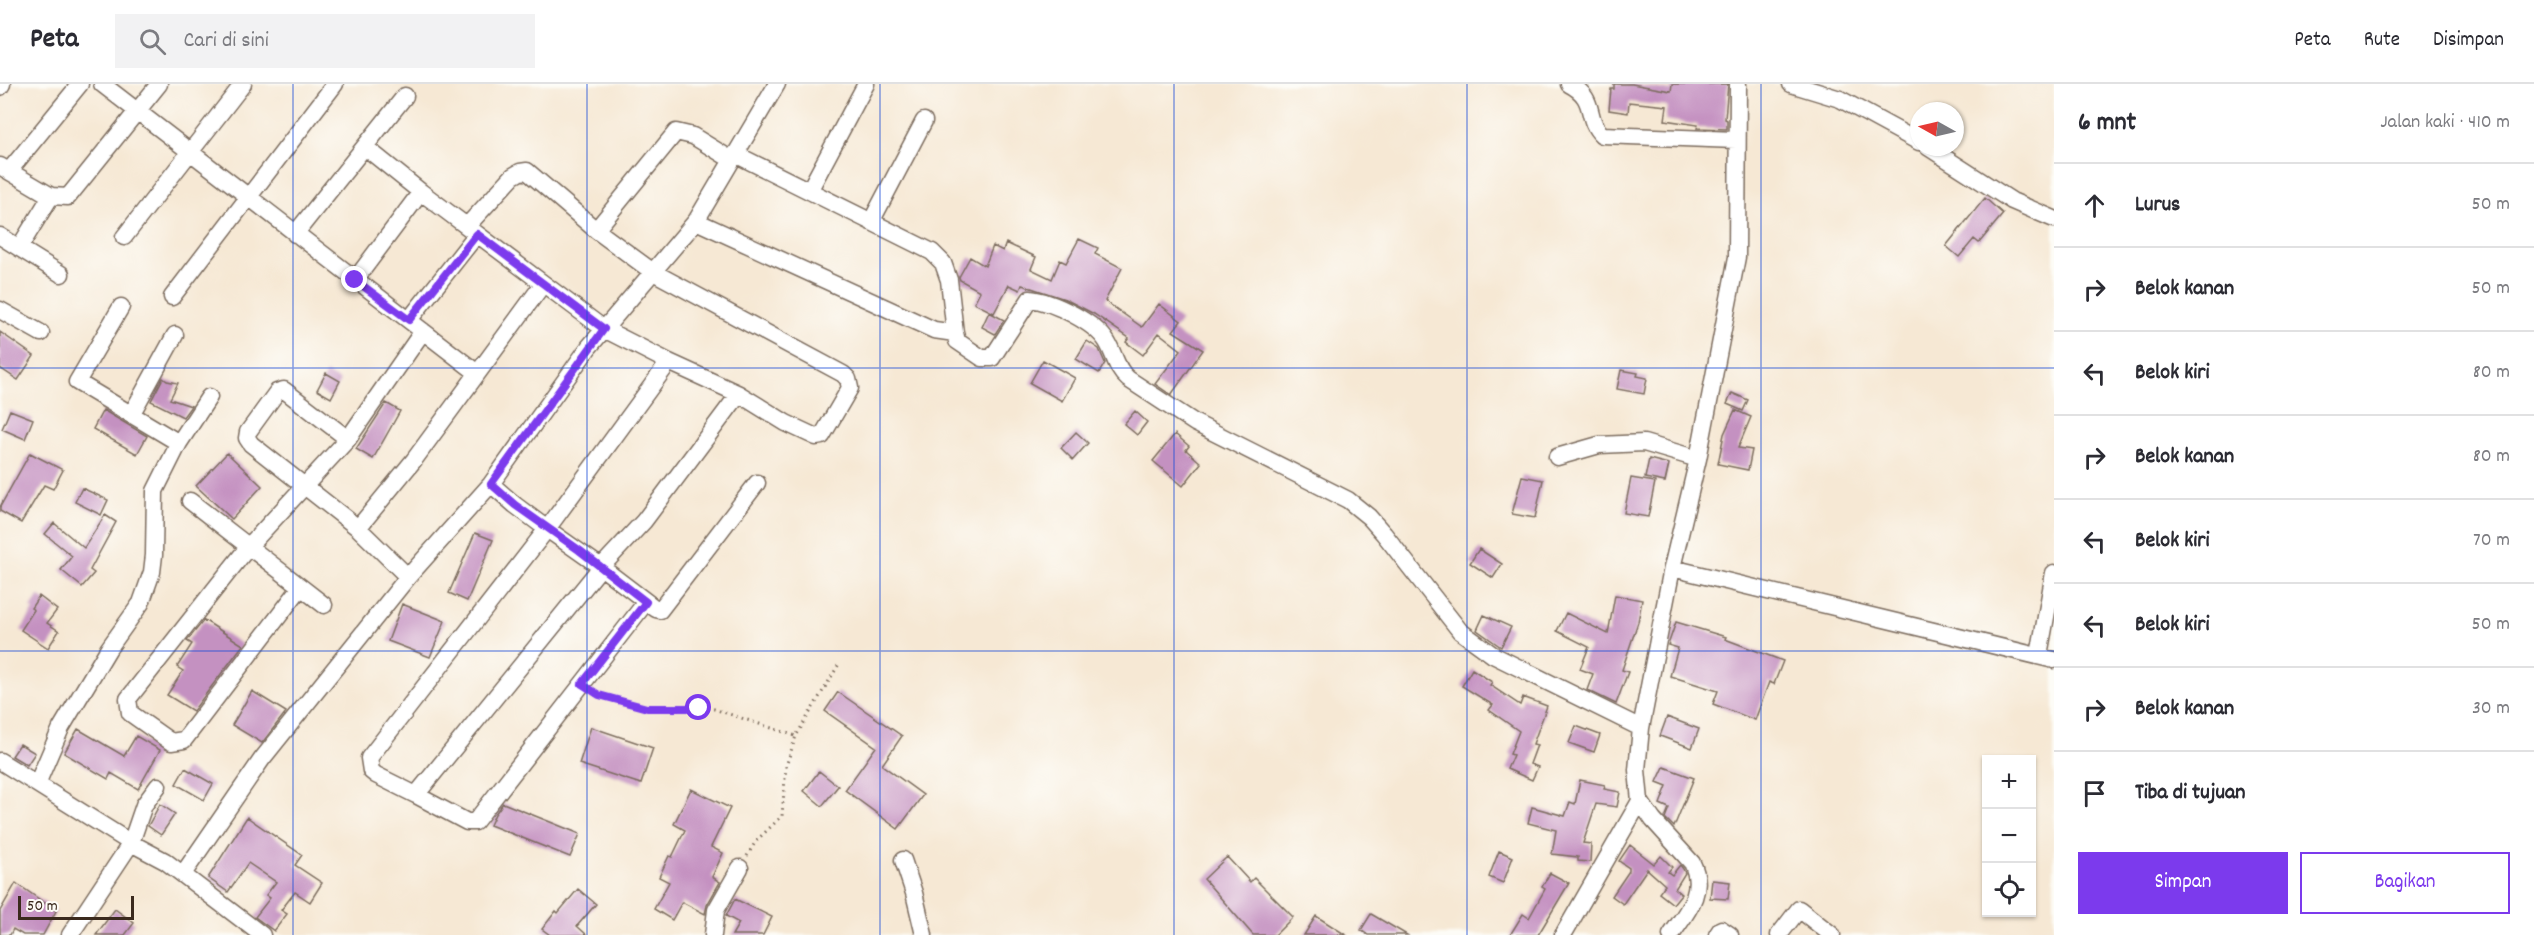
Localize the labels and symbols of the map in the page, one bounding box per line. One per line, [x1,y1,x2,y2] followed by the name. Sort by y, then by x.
[1910,102,1964,156] north arrow
[341,266,367,292] route end
[685,694,711,720] route start
[18,893,134,920] scale bar

